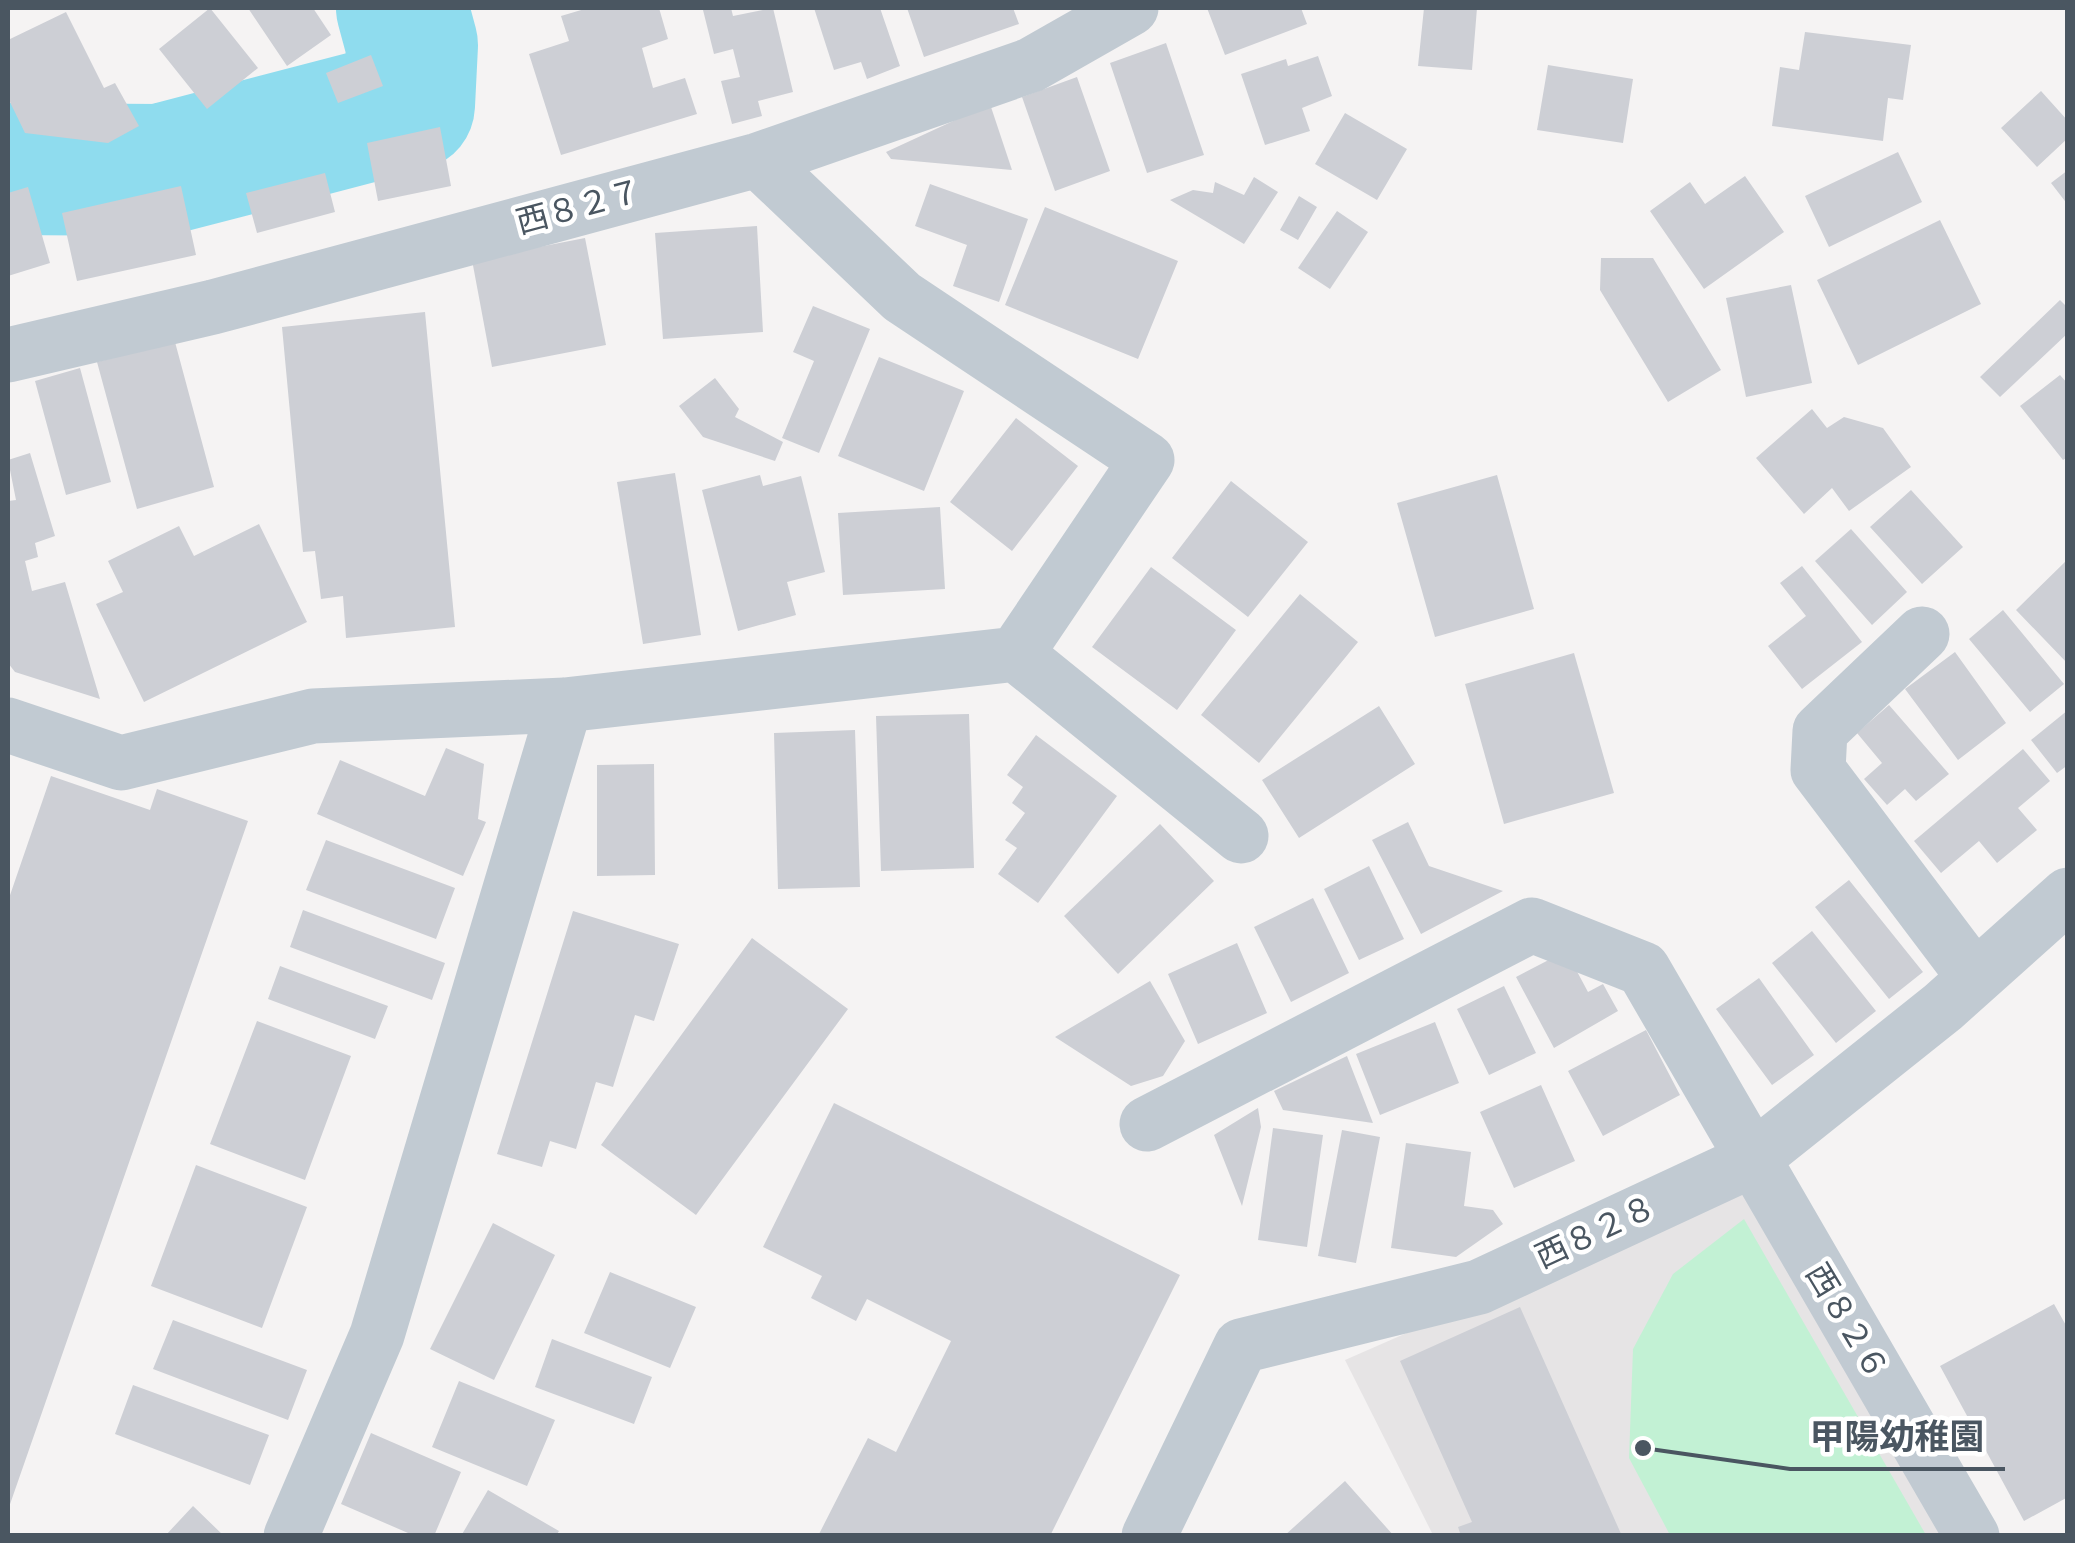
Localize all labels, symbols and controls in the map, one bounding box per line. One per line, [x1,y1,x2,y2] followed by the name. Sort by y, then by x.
[512,173,646,243] street label: 西８２７
[1530,1188,1662,1278] street label: 西８２８
[1796,1257,1896,1387] street label: 西８２６
[1790,1404,2005,1469] callout: 甲陽幼稚園
[1809,1417,1985,1460] text: 甲陽幼稚園

